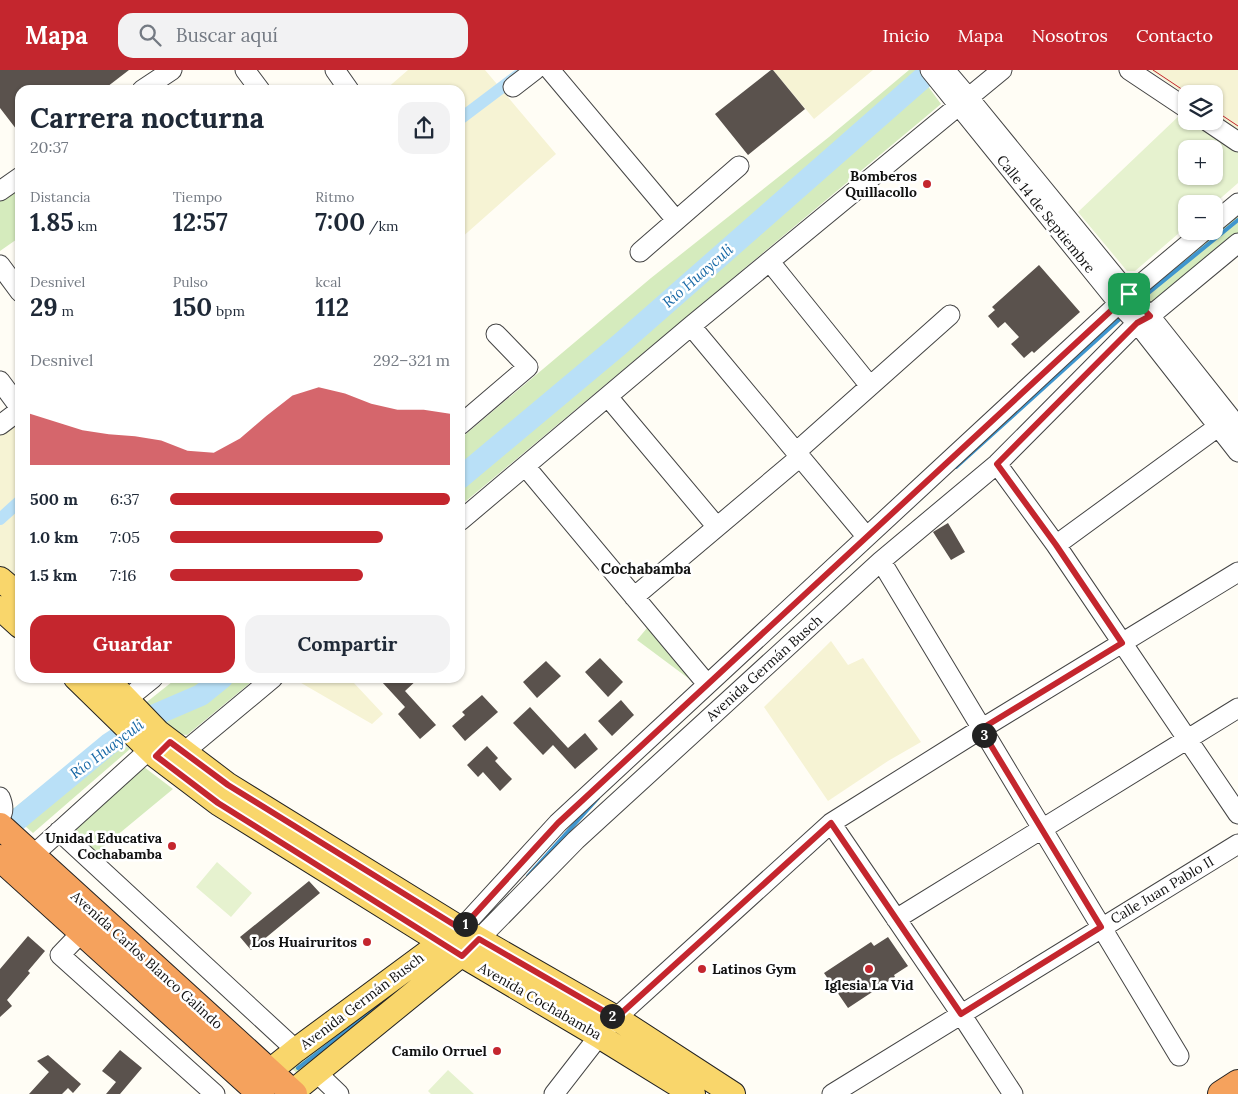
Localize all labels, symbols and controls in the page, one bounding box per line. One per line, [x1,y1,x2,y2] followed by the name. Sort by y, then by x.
[118,13,468,58] search box
[25,20,88,51] text: Mapa
[136,21,164,49] icon: search
[176,23,278,47] text: Buscar aquí
[883,24,930,47] text: Inicio
[958,24,1003,47] text: Mapa
[1031,24,1108,47] text: Nosotros
[1136,24,1213,47] text: Contacto
[1178,85,1223,240] map controls
[1178,85,1223,130] button: layers
[30,100,264,136] text: Carrera nocturna
[398,102,450,154] button: share
[30,137,68,157] text: 20:37
[1178,140,1223,185] button: +
[993,151,1099,277] street label: Calle 14 de Septiembre
[845,167,917,201] place label: Bomberos Quillacollo
[921,178,933,190] marker: Bomberos Quillacollo
[30,188,91,206] text: Distancia
[173,188,222,206] text: Tiempo
[315,188,354,206] text: Ritmo
[1178,195,1223,240] button: −
[30,206,74,238] text: 1.85
[173,206,228,238] text: 12:57
[315,206,365,238] text: 7:00
[74,217,98,235] text: km
[365,217,399,235] text: /km
[658,240,737,311] water label: Río Huayculi
[30,273,85,291] text: Desnivel
[173,273,208,291] text: Pulso
[315,273,341,291] text: kcal
[1108,273,1150,315] pin
[1115,280,1143,308] icon: arrive
[30,291,58,323] text: 29
[173,291,212,323] text: 150
[315,291,349,323] text: 112
[58,302,74,320] text: m
[212,302,245,320] text: bpm
[30,350,93,370] text: Desnivel
[373,350,450,370] text: 292–321 m
[30,489,78,509] text: 500 m
[110,489,139,509] text: 6:37
[30,527,79,547] text: 1.0 km
[110,527,140,547] text: 7:05
[601,559,691,578] district label: Cochabamba
[30,565,77,585] text: 1.5 km
[110,565,136,585] text: 7:16
[701,611,826,726] street label: Avenida Germán Busch
[30,615,235,673] button: Guardar
[245,615,450,673] button: Compartir
[66,715,147,782] water label: Río Huayculi
[972,722,996,748] pin: 3
[981,726,988,744] text: 3
[45,829,163,863] place label: Unidad Educativa Cochabamba
[166,840,178,852] marker: Unidad Educativa Cochabamba
[1107,852,1217,928] street label: Calle Juan Pablo II
[67,886,227,1033] street label: Avenida Carlos Blanco Galindo
[452,912,478,936] pin: 1
[463,915,468,933] text: 1
[252,933,357,951] place label: Los Huairuritos
[361,936,373,948] marker: Los Huairuritos
[296,949,427,1054] street label: Avenida Germán Busch
[474,958,605,1044] street label: Avenida Cochabamba
[712,960,797,978] place label: Latinos Gym
[696,963,708,975] marker: Latinos Gym
[863,963,875,975] marker: Iglesia La Vid
[824,976,914,994] place label: Iglesia La Vid
[600,1004,624,1028] pin: 2
[609,1007,616,1025] text: 2
[392,1042,488,1060] place label: Camilo Orruel
[491,1045,503,1057] marker: Camilo Orruel

